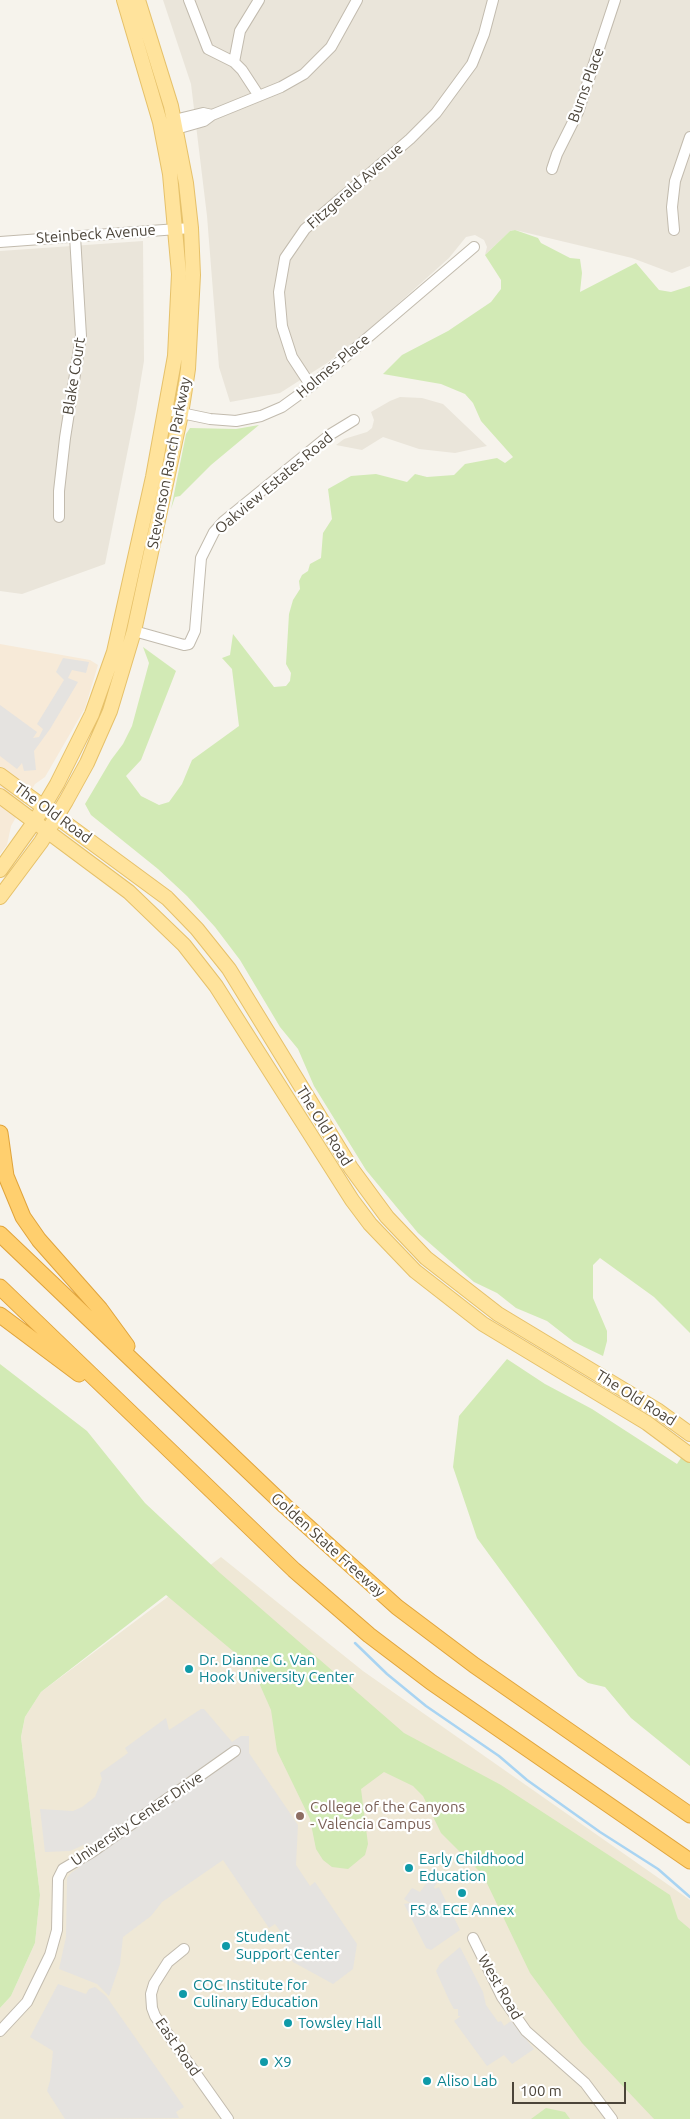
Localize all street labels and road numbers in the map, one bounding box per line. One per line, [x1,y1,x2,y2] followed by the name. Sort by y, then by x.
[564,45,608,125] street label: Burns Place
[303,139,407,233] street label: Fitzgerald Avenue
[36,221,156,247] street label: Steinbeck Avenue
[293,330,373,402] street label: Holmes Place
[59,336,89,416] street label: Blake Court
[144,376,194,550] street label: Stevenson Ranch Parkway
[211,428,337,538] street label: Oakview Estates Road
[11,779,95,847] street label: The Old Road
[292,1083,356,1169] street label: The Old Road
[593,1366,679,1430] street label: The Old Road
[267,1489,389,1601] street label: Golden State Freeway
[68,1768,206,1870] street label: University Center Drive
[474,1951,526,2023] street label: West Road
[152,2015,204,2079] street label: East Road

